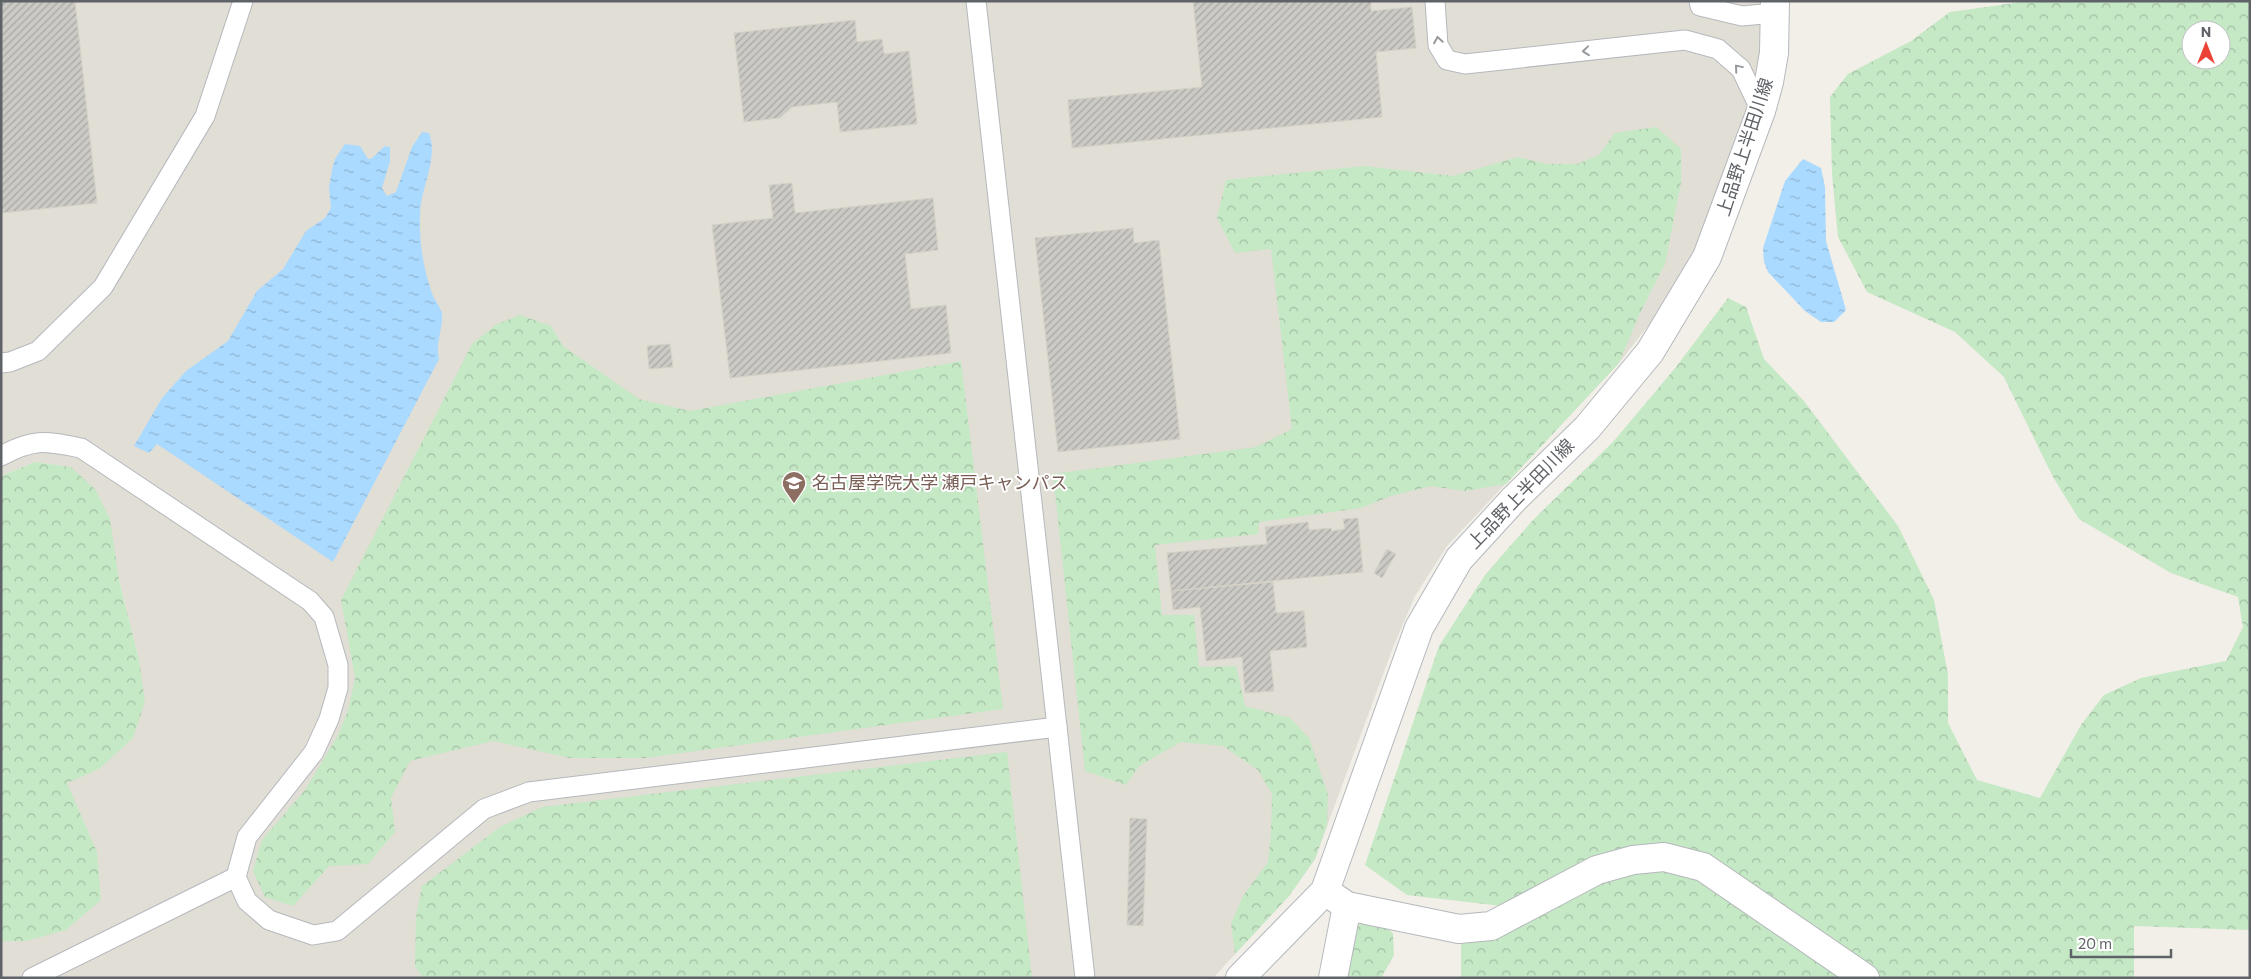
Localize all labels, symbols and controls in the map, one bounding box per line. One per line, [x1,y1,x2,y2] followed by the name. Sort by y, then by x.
[2181,20,2231,70] north arrow
[2201,23,2211,40] text: N
[1434,35,1444,44] one-way arrow
[1581,45,1589,56] one-way arrow
[1735,65,1744,74] one-way arrow
[1711,75,1777,219] street label: 上品野上半田川線
[1462,434,1578,553] street label: 上品野上半田川線
[781,470,807,504] school or university icon: 名古屋学院大学 瀬戸キャンパス
[812,471,1067,493] place label: 名古屋学院大学 瀬戸キャンパス
[2071,926,2171,958] scale bar
[2078,934,2112,952] text: 20 m

